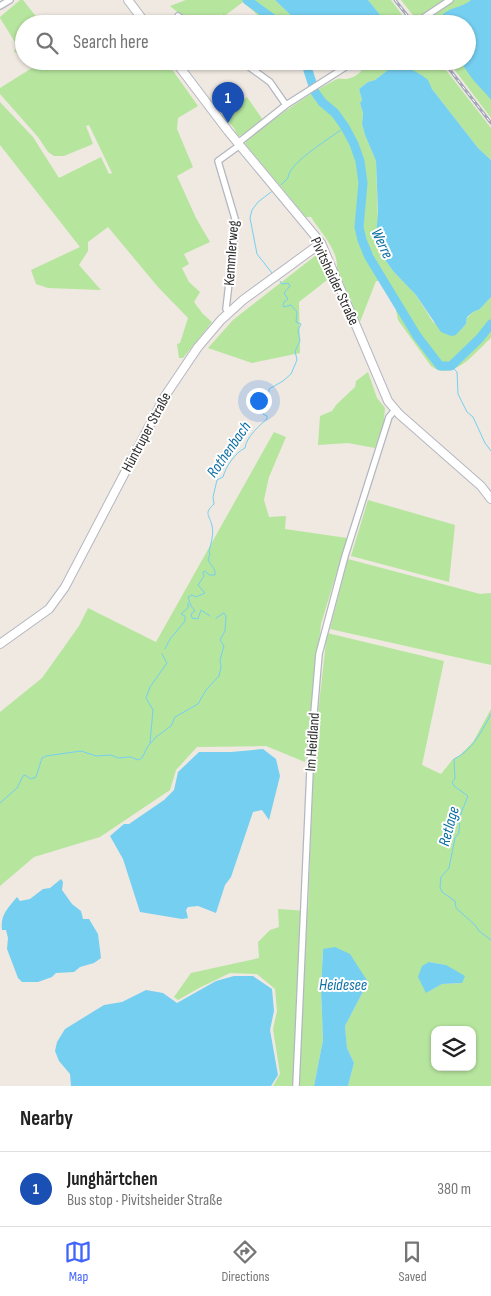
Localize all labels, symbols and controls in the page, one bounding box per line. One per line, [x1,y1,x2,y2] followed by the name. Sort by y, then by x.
[15,15,476,70] search box
[33,29,61,57] icon: search
[73,31,149,54] text: Search here
[212,82,244,123] pin: 1
[220,220,243,286] street label: Kemmlerweg
[366,226,397,262] water label: Werre
[306,234,363,328] street label: Pivitsheider Straße
[246,388,272,414] your location
[117,389,175,475] street label: Hüntruper Straße
[203,418,256,481] water label: Rothenbach
[301,712,324,772] street label: Im Heidland
[435,805,464,848] water label: Retlage
[319,976,367,995] water label: Heidesee
[431,1026,476,1071] map controls
[431,1026,476,1071] button: layers
[20,1106,73,1131] text: Nearby
[67,1168,158,1191] text: Junghärtchen
[33,1180,39,1199] text: 1
[437,1180,471,1199] text: 380 m
[67,1191,222,1210] text: Bus stop · Pivitsheider Straße
[64,1238,92,1285] tab: Map
[221,1238,270,1285] tab: Directions
[398,1238,427,1285] tab: Saved

